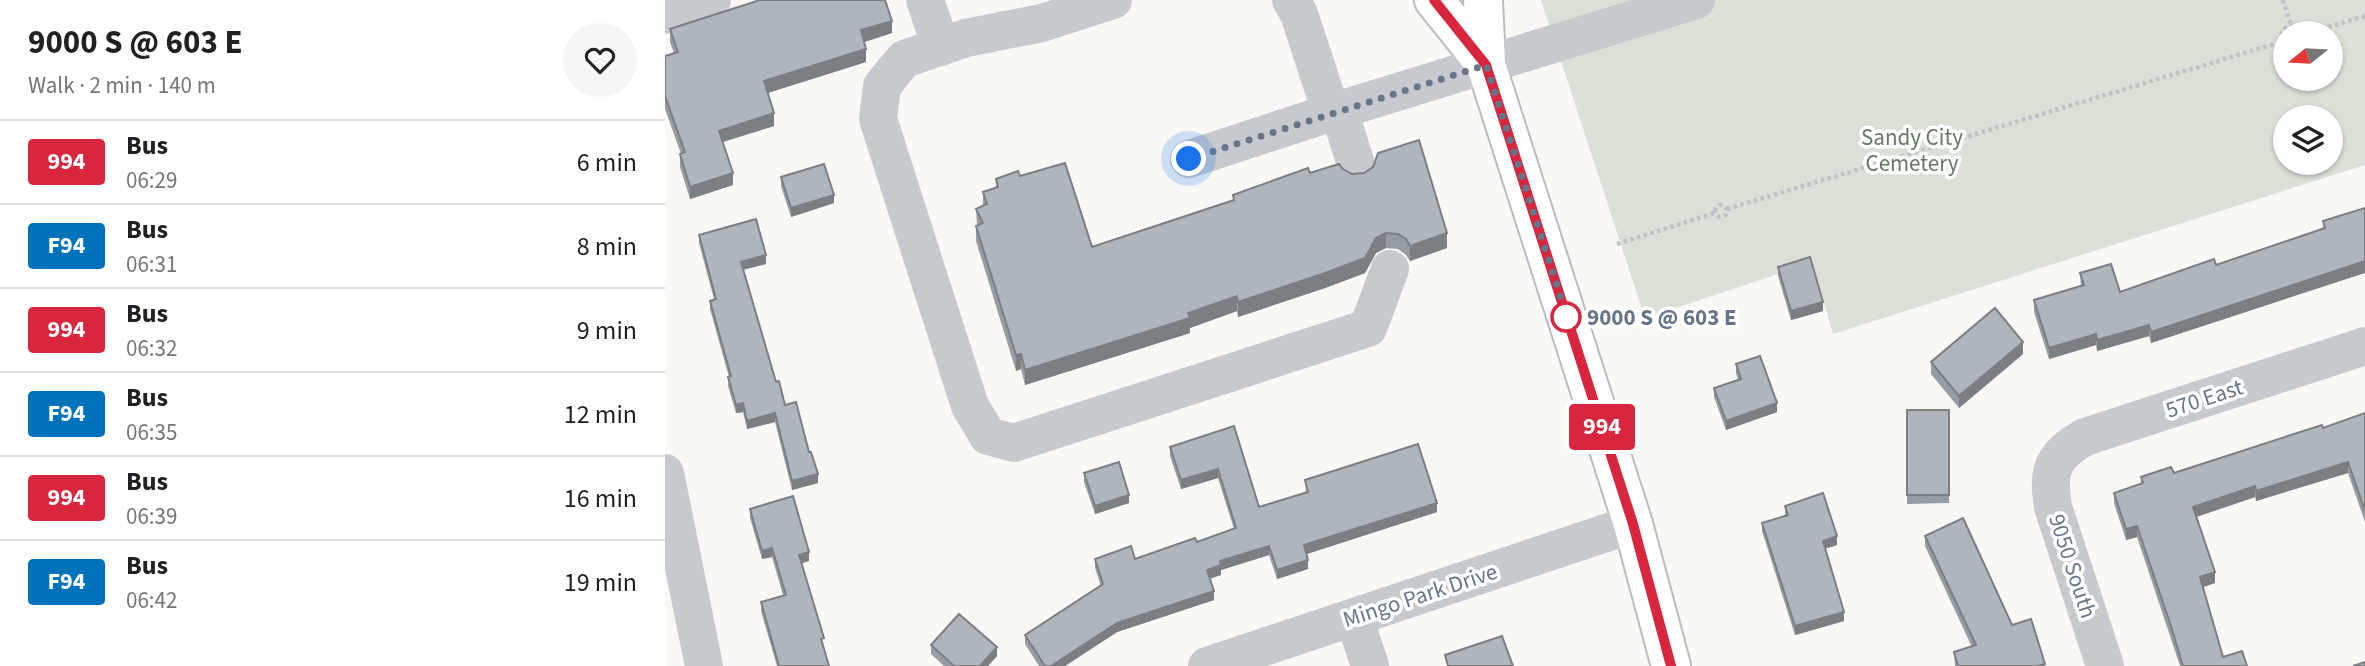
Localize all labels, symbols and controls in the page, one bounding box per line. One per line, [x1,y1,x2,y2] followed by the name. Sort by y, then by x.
[28,19,243,66] text: 9000 S @ 603 E
[2273,21,2343,91] north arrow
[2273,21,2343,175] map controls
[563,23,637,97] button: heart
[28,69,216,102] text: Walk · 2 min · 140 m
[2273,105,2343,175] button: layers
[1861,121,1963,180] park label: Sandy City Cemetery
[126,127,168,164] text: Bus
[1171,141,1206,176] your location
[47,144,86,179] text: 994
[577,144,637,181] text: 6 min
[126,164,177,197] text: 06:29
[126,211,168,248] text: Bus
[48,228,85,263] text: F94
[577,228,637,265] text: 8 min
[126,248,177,281] text: 06:31
[126,295,168,332] text: Bus
[1587,301,1737,334] place label: 9000 S @ 603 E
[1551,302,1581,332] marker: 9000 S @ 603 E
[47,312,86,347] text: 994
[577,312,637,349] text: 9 min
[126,332,177,365] text: 06:32
[2161,370,2247,426] street label: 570 East
[126,379,168,416] text: Bus
[48,396,85,431] text: F94
[564,396,637,433] text: 12 min
[1562,404,1642,450] line badge: 994
[1583,409,1621,444] text: 994
[126,416,177,449] text: 06:35
[126,463,168,500] text: Bus
[47,480,86,515] text: 994
[564,480,637,517] text: 16 min
[126,500,177,533] text: 06:39
[2040,510,2105,623] street label: 9050 South
[126,547,168,584] text: Bus
[1339,555,1502,636] street label: Mingo Park Drive
[48,564,85,599] text: F94
[564,564,637,601] text: 19 min
[126,584,177,617] text: 06:42

